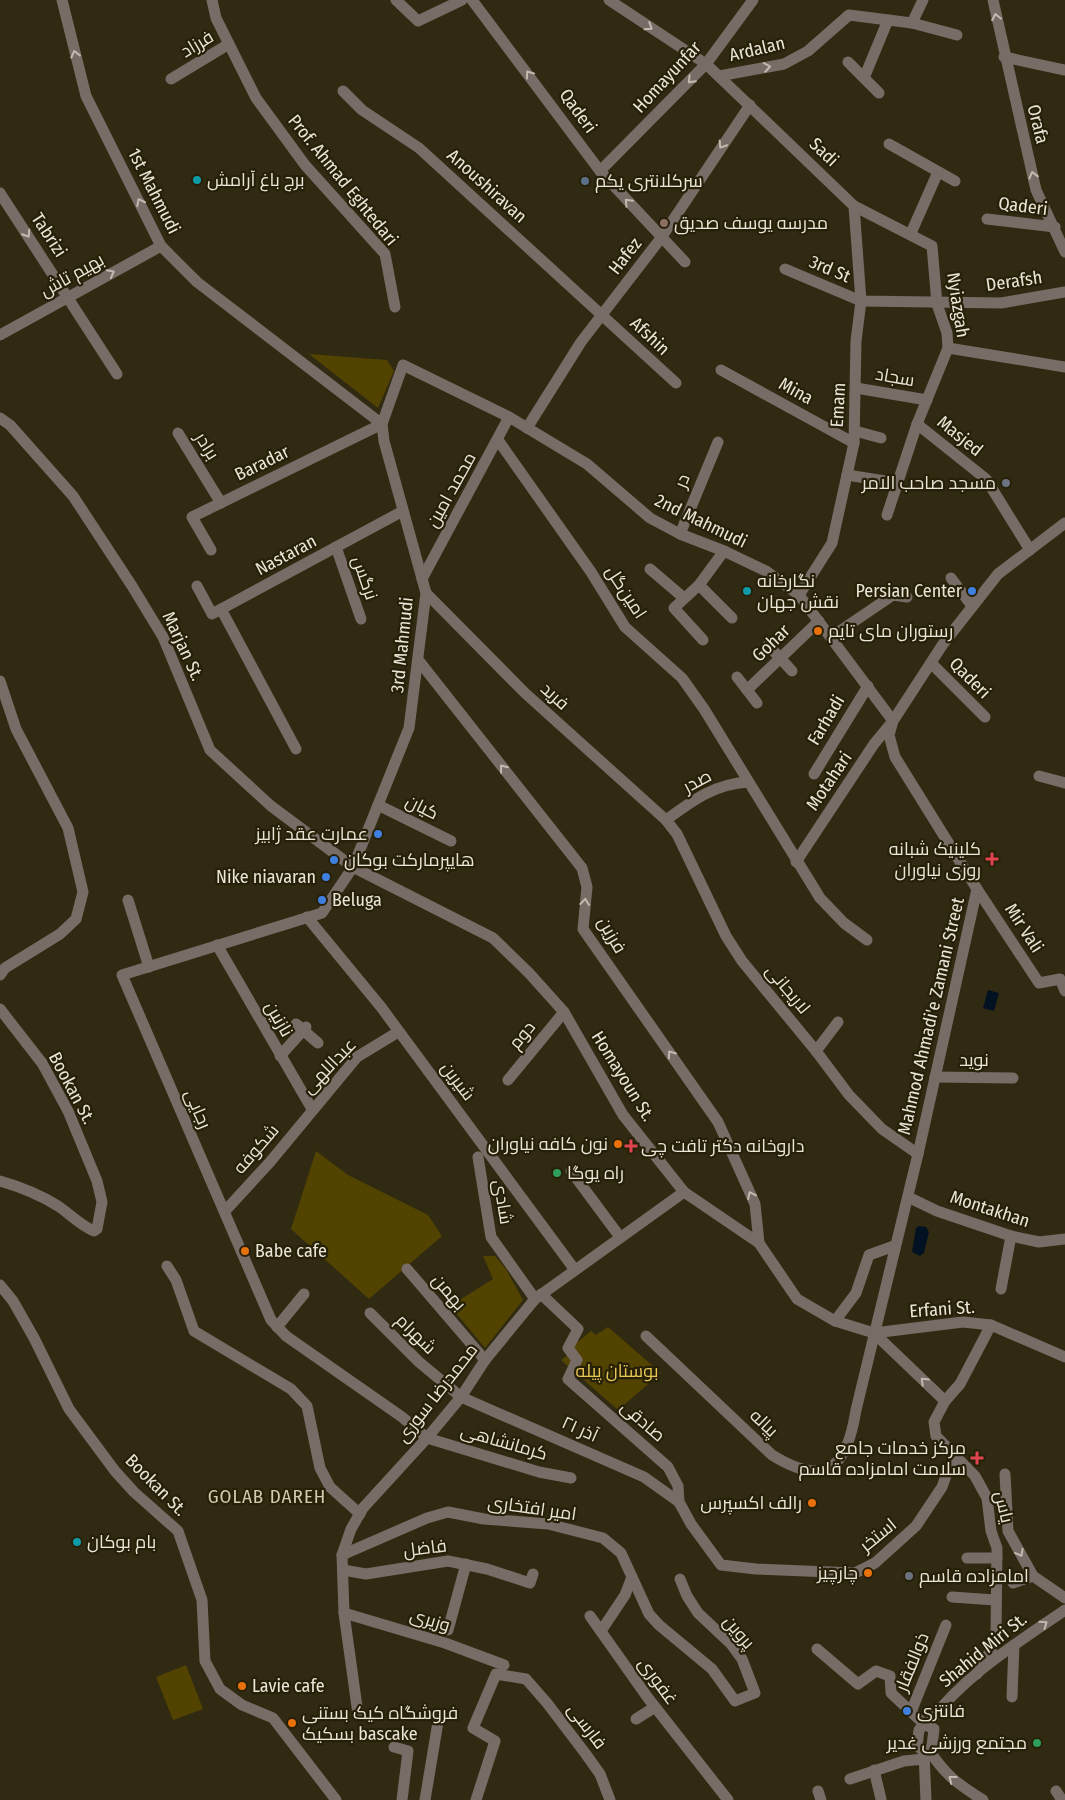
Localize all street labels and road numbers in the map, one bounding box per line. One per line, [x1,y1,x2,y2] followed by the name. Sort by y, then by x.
[177,26,217,62] street label: فرزاد
[727,32,787,66] street label: Ardalan
[628,36,706,117] street label: Homayunfar
[555,85,601,137] street label: Qaderi
[1023,102,1054,146] street label: Orafa
[283,110,403,250] street label: Prof. Ahmad Eghtedari
[805,133,843,171] street label: Sadi
[123,144,185,238] street label: 1st Mahmudi
[443,144,531,228] street label: Anoushiravan
[997,192,1049,220] street label: Qaderi
[27,209,71,261] street label: Tabrizi
[604,233,646,279] street label: Hafez
[36,248,108,302] street label: بهیم تاش
[806,251,854,287] street label: 3rd St
[984,266,1044,296] street label: Derafsh
[942,271,974,339] street label: Nyiazgah
[626,312,674,360] street label: Afshin
[874,363,916,391] street label: سجاد
[775,373,817,409] street label: Mina
[826,382,850,428] street label: Emam
[933,411,987,461] street label: Masjed
[190,427,224,464] street label: برادر
[231,440,294,486] street label: Baradar
[421,449,481,531] street label: محمد امین
[669,471,695,492] street label: در
[651,489,751,553] street label: 2nd Mahmudi
[252,530,320,580] street label: Nastaran
[347,553,383,603] street label: نرگس
[601,561,651,623] street label: امین‌گل
[386,596,418,694] street label: 3rd Mahmudi
[157,608,209,684] street label: Marjan St.
[747,619,795,666] street label: Gohar
[945,653,995,703] street label: Qaderi
[536,678,574,714] street label: فرید
[803,691,849,749] street label: Farhadi
[801,747,857,815] street label: Motahari
[678,764,715,798] street label: صدر
[402,790,442,824] street label: کیان
[893,895,969,1137] street label: Mahmod Ahmadi'e Zamani Street
[1000,899,1048,957] street label: Mir Vali
[593,913,631,957] street label: فرزین
[761,960,815,1018] street label: لاریجانی
[260,997,298,1041] street label: نازنین
[504,1017,541,1054] street label: دوم
[587,1027,659,1125] street label: Homayoun St.
[297,1034,361,1098] street label: عبداللهی
[44,1048,100,1128] street label: Bookan St.
[959,1049,989,1071] street label: نوید
[436,1057,480,1105] street label: شیرین
[180,1086,216,1132] street label: رجایی
[229,1120,283,1178] street label: شکوفه
[489,1178,517,1226] street label: شادی
[947,1186,1033,1232] street label: Montakhan
[427,1269,471,1315] street label: بهمن
[909,1296,976,1322] street label: Erfani St.
[390,1309,441,1360] street label: شهرام
[392,1339,482,1447] street label: محمدرضا سوری
[616,1396,670,1446] street label: صادقی
[745,1404,783,1442] street label: پیاله
[558,1411,602,1447] street label: ۲۱ آذر
[458,1419,550,1465] street label: کرمانشاهی
[121,1450,192,1521] street label: Bookan St.
[990,1489,1018,1525] street label: یاس
[486,1491,578,1525] street label: امیر افتخاری
[854,1513,901,1557] street label: استخر
[402,1534,448,1562] street label: فاضل
[407,1604,453,1636] street label: وزیری
[935,1608,1031,1692] street label: Shahid Miri St.
[718,1611,760,1654] street label: پروین
[890,1629,934,1695] street label: ذوالفقار
[633,1653,683,1709] street label: غفوری
[563,1699,611,1753] street label: فارسی

